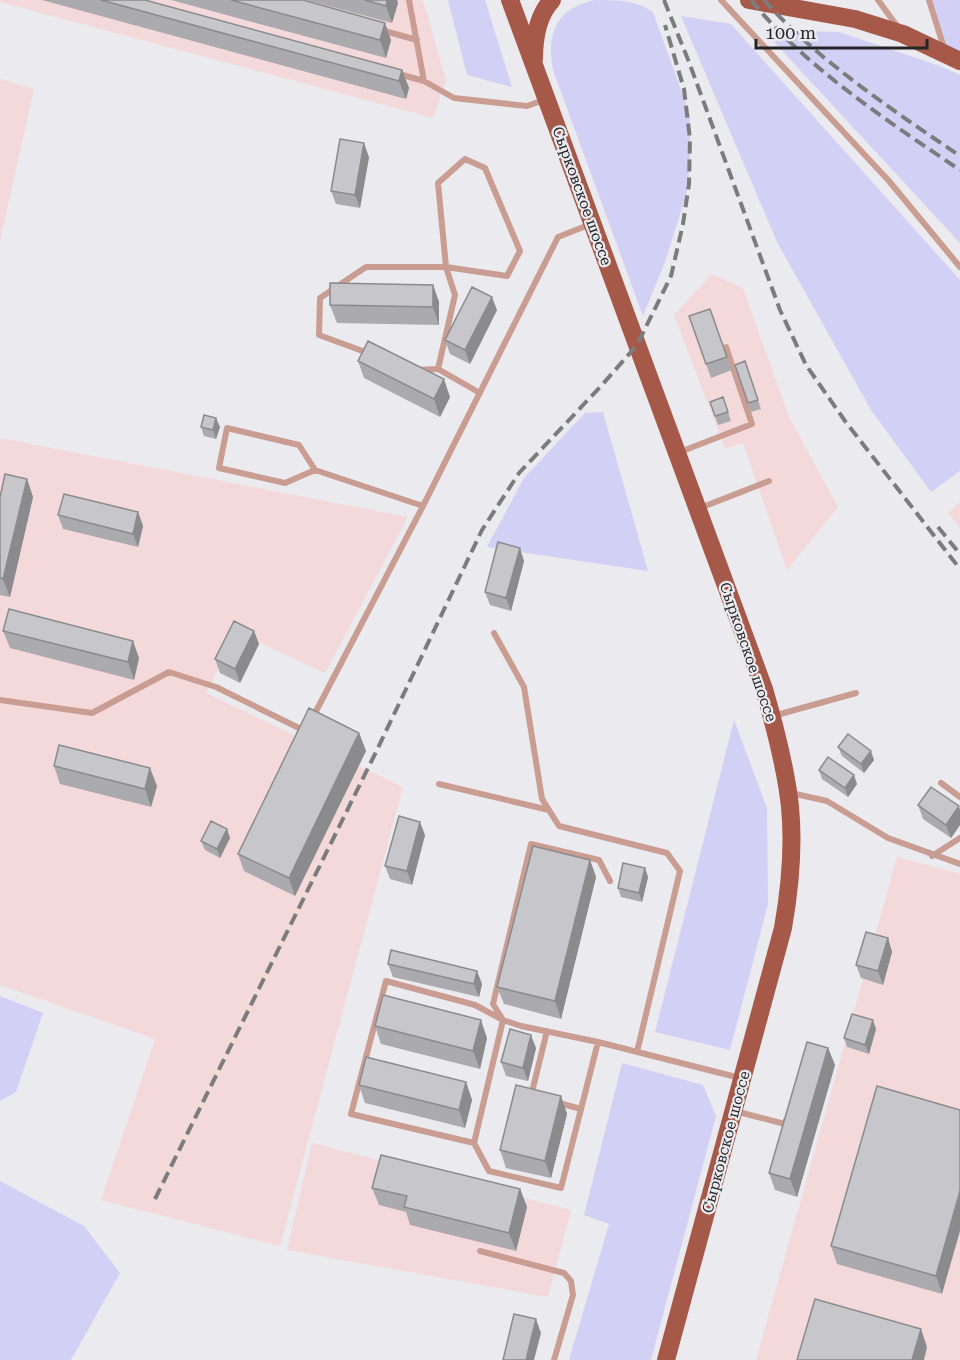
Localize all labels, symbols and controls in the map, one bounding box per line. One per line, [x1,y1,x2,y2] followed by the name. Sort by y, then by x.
[756,12,927,50] scale bar
[765,22,816,43] text: 100 m
[549,124,615,268] street label: Сырковское шоссе
[716,580,780,724] street label: Сырковское шоссе
[698,1069,754,1215] street label: Сырковское шоссе

